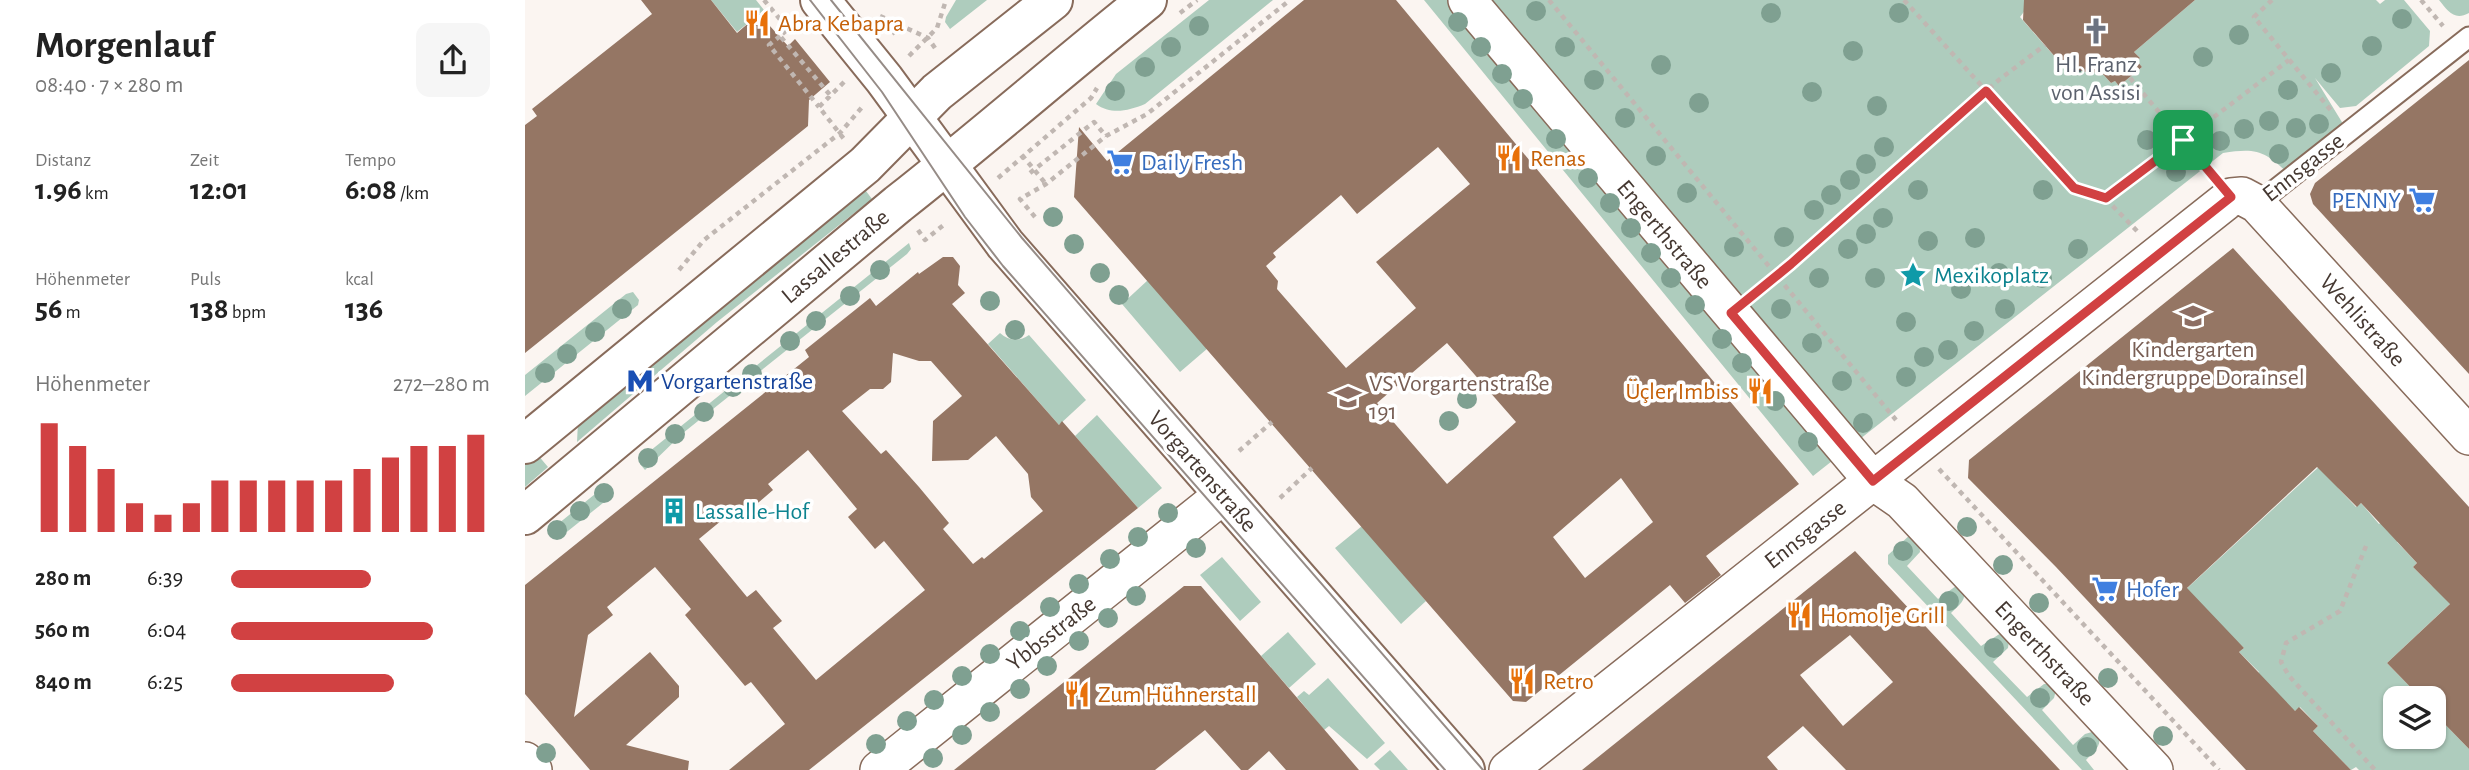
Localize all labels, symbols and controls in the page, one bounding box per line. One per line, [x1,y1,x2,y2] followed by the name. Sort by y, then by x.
[742,8,772,38] restaurant icon: Abra Kebapra
[778,12,904,36] place label: Abra Kebapra
[2081,16,2111,46] church icon: Hl. Franz von Assisi
[416,23,490,97] button: share
[35,27,213,65] text: Morgenlauf
[2051,53,2141,105] place label: Hl. Franz von Assisi
[35,74,183,97] text: 08:40 · 7 × 280 m
[2153,110,2213,170] pin
[2164,121,2202,159] icon: arrive
[2258,129,2349,207] street label: Ennsgasse
[1494,143,1524,173] restaurant icon: Renas
[1105,147,1135,177] supermarket icon: Daily Fresh
[1530,147,1586,171] place label: Renas
[35,151,91,170] text: Distanz
[190,151,219,170] text: Zeit
[345,151,396,170] text: Tempo
[1141,151,1243,175] place label: Daily Fresh
[35,175,82,205] text: 1.96
[190,175,248,205] text: 12:01
[345,175,397,205] text: 6:08
[1612,176,1716,294] street label: Engerthstraße
[82,184,109,203] text: km
[397,184,429,203] text: /km
[2407,185,2437,215] supermarket icon: PENNY
[2331,189,2401,213] place label: PENNY
[777,205,894,308] street label: Lassallestraße
[1898,260,1928,290] place icon: Mexikoplatz
[1934,264,2049,288] place label: Mexikoplatz
[35,270,130,289] text: Höhenmeter
[190,270,221,289] text: Puls
[345,270,374,289] text: kcal
[2315,270,2410,371] street label: Wehlistraße
[35,294,62,324] text: 56
[190,294,229,324] text: 138
[345,294,383,324] text: 136
[2178,301,2208,331] school or university icon: Kindergarten Kindergruppe Dorainsel
[62,303,81,322] text: m
[229,303,266,322] text: bpm
[2081,338,2305,390] place label: Kindergarten Kindergruppe Dorainsel
[625,366,655,396] metro station icon: Vorgartenstraße
[661,370,813,394] place label: Vorgartenstraße
[1369,372,1549,424] place label: VS Vorgartenstraße 191
[35,373,150,396] text: Höhenmeter
[393,373,490,396] text: 272–280 m
[1745,376,1775,406] restaurant icon: Üçler Imbiss
[1625,379,1739,404] place label: Üçler Imbiss
[1333,382,1363,412] school or university icon: VS Vorgartenstraße 191
[1143,406,1261,537] street label: Vorgartenstraße
[659,496,689,526] building icon: Lassalle-Hof
[1760,496,1851,574] street label: Ennsgasse
[695,500,811,524] place label: Lassalle-Hof
[35,567,91,590] text: 280 m
[147,567,183,590] text: 6:39
[2090,574,2120,604] supermarket icon: Hofer
[2126,578,2179,602] place label: Hofer
[1003,592,1101,676] street label: Ybbsstraße
[1990,597,2099,711] street label: Engerthstraße
[1784,600,1814,630] restaurant icon: Homolje Grill
[1820,604,1945,628] place label: Homolje Grill
[35,619,90,642] text: 560 m
[147,619,186,642] text: 6:04
[1507,666,1537,696] restaurant icon: Retro
[1543,670,1594,694] place label: Retro
[35,671,92,694] text: 840 m
[147,671,183,694] text: 6:25
[1062,679,1092,709] restaurant icon: Zum Hühnerstall
[1098,683,1257,707] place label: Zum Hühnerstall
[2383,686,2446,749] map controls
[2383,686,2446,749] button: layers

